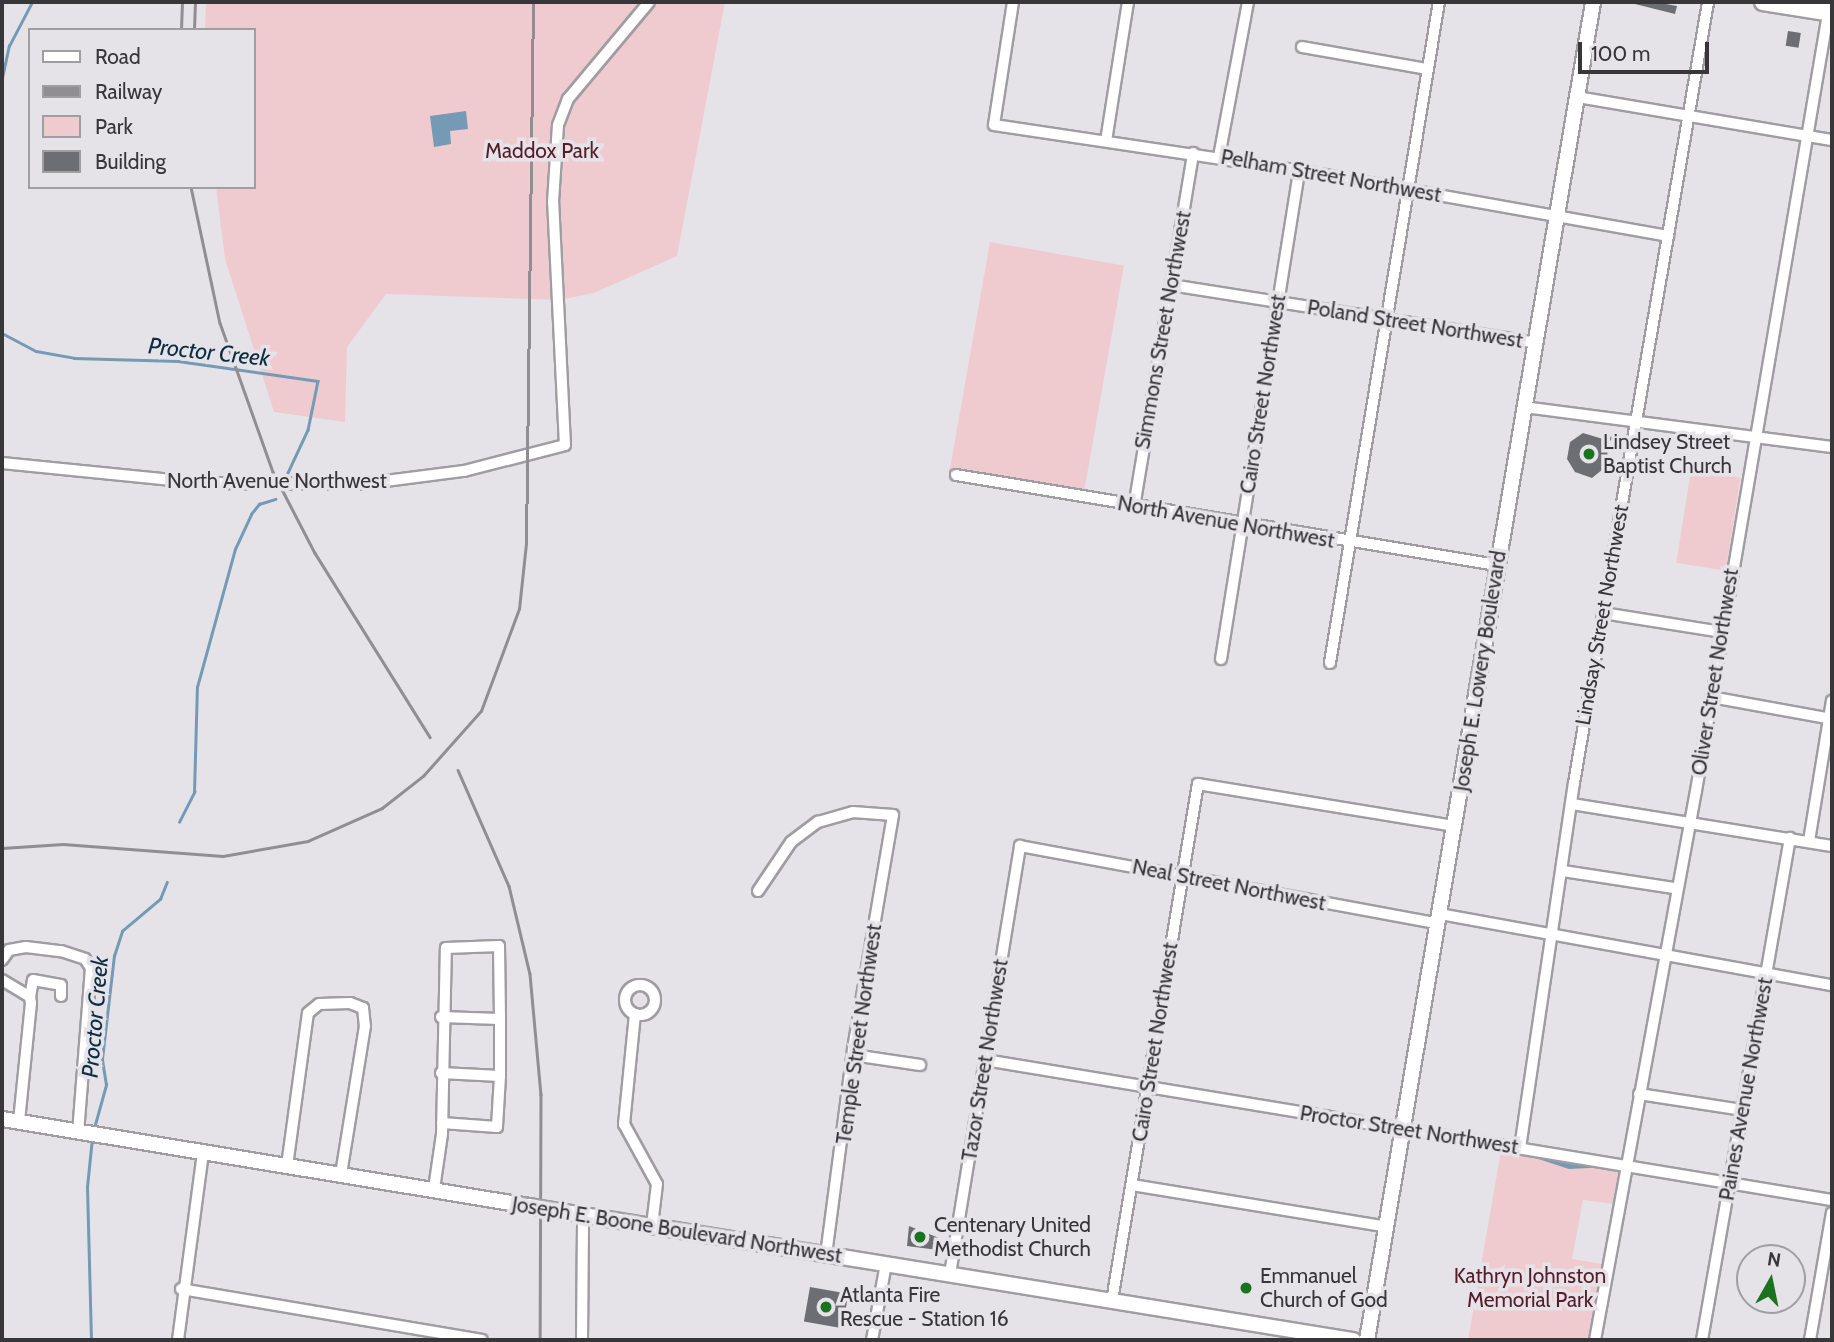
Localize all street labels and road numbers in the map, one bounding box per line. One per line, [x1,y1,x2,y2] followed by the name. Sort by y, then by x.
[1219,144,1443,208] street label: Pelham Street Northwest
[1130,209,1196,451] street label: Simmons Street Northwest
[1235,293,1291,495] street label: Cairo Street Northwest
[1305,295,1525,353] street label: Poland Street Northwest
[167,468,387,494] street label: North Avenue Northwest
[1116,491,1336,553] street label: North Avenue Northwest
[1570,503,1634,727] street label: Lindsay Street Northwest
[1449,549,1511,793] street label: Joseph E. Lowery Boulevard
[1686,567,1744,777] street label: Oliver Street Northwest
[1130,854,1328,916] street label: Neal Street Northwest
[831,922,887,1146] street label: Temple Street Northwest
[1127,941,1183,1143] street label: Cairo Street Northwest
[957,957,1013,1163] street label: Tazor Street Northwest
[1714,975,1778,1203] street label: Paines Avenue Northwest
[1298,1100,1520,1160] street label: Proctor Street Northwest
[510,1191,844,1269] street label: Joseph E. Boone Boulevard Northwest

